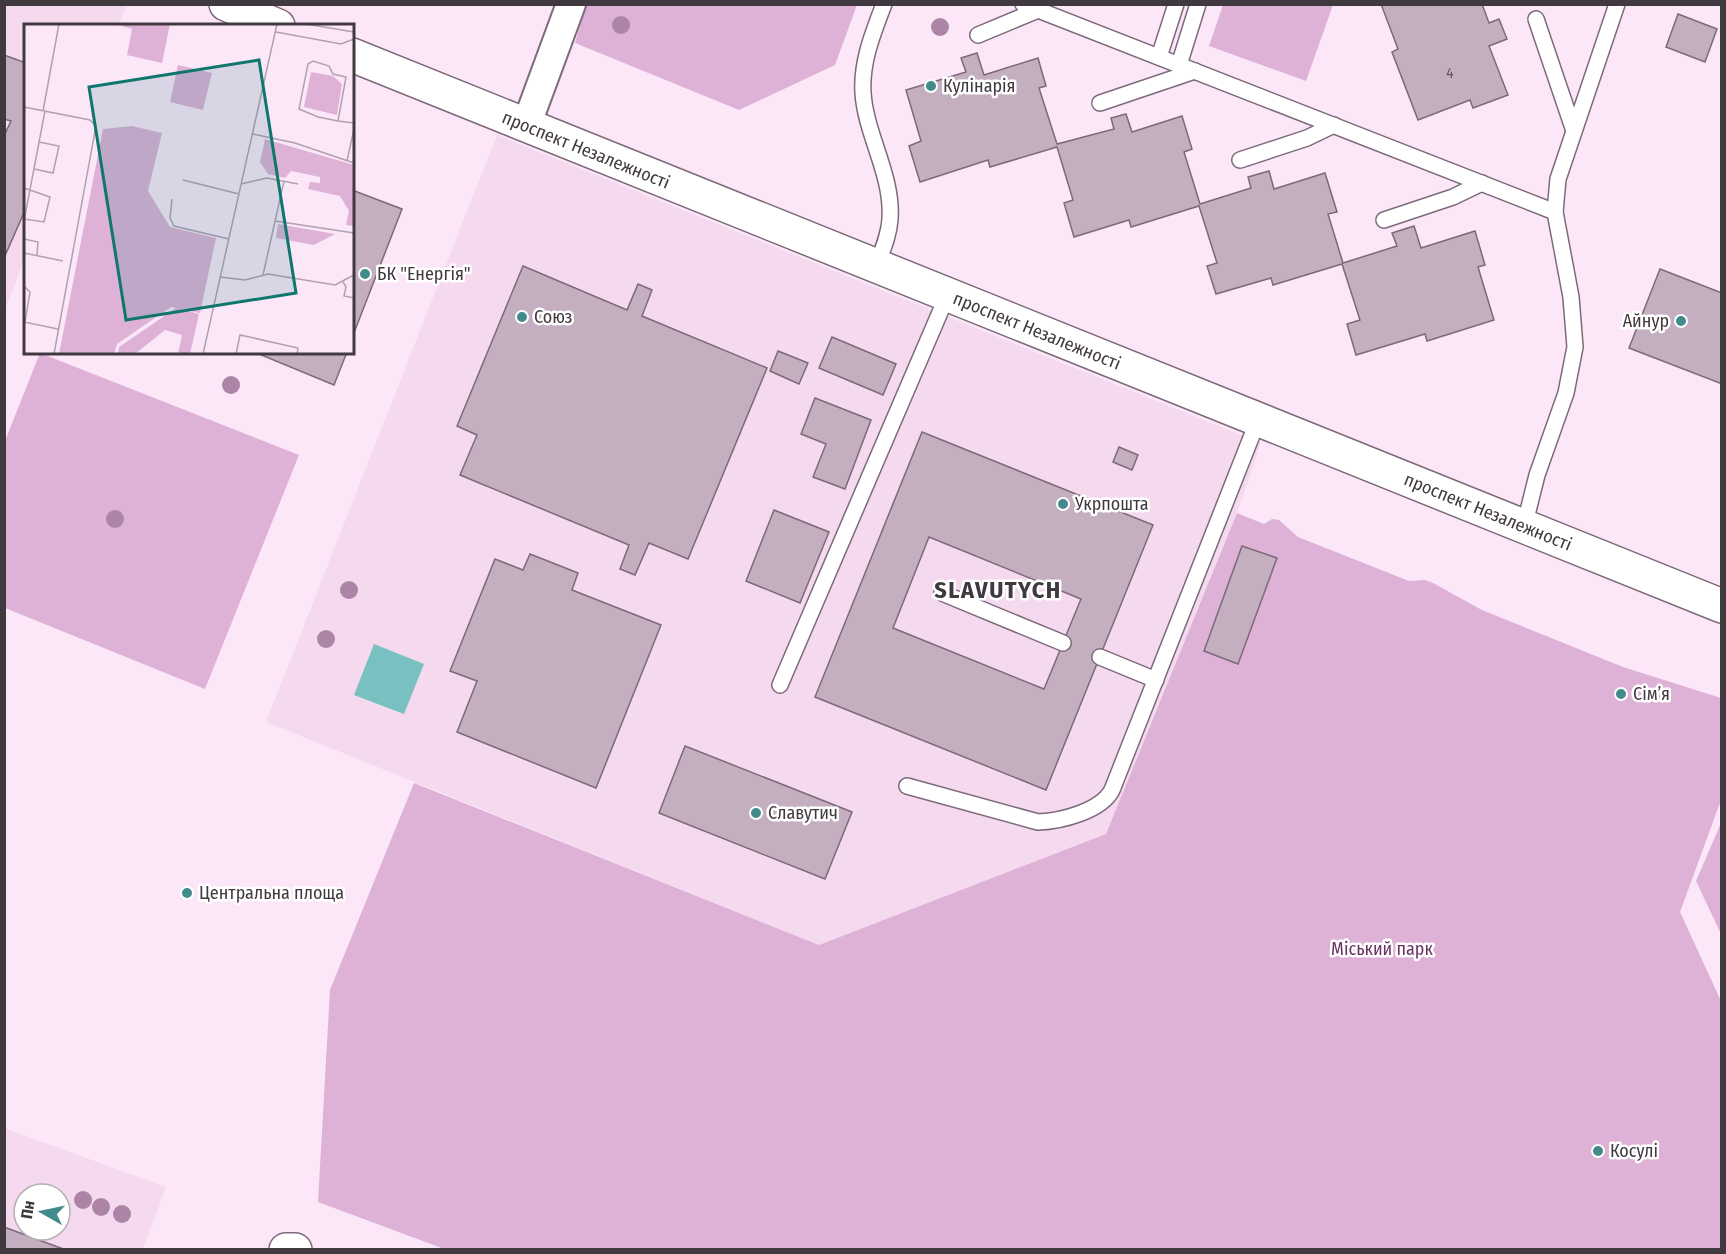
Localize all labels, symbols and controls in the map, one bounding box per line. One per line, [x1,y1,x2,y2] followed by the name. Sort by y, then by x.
[24,24,354,354] inset map
[1446,64,1454,82] house number: 4
[943,75,1016,97] place label: Кулінарія
[924,79,938,93] marker: Кулінарія
[499,106,673,194] street label: проспект Незалежності
[377,263,471,285] place label: БК "Енергія"
[358,267,372,281] marker: БК "Енергія"
[950,287,1124,375] street label: проспект Незалежності
[534,306,573,328] place label: Союз
[515,310,529,324] marker: Союз
[1623,310,1669,332] place label: Айнур
[1674,314,1688,328] marker: Айнур
[1401,468,1575,556] street label: проспект Незалежності
[1074,493,1149,515] place label: Укрпошта
[1056,497,1070,511] marker: Укрпошта
[934,576,1062,604] district label: SLAVUTYCH
[1633,683,1670,705] place label: Сім’я
[1614,687,1628,701] marker: Сім’я
[768,802,838,824] place label: Славутич
[749,806,763,820] marker: Славутич
[199,882,344,904] place label: Центральна площа
[180,886,194,900] marker: Центральна площа
[1331,938,1433,960] park label: Міський парк
[1610,1140,1658,1162] place label: Косулі
[1591,1144,1605,1158] marker: Косулі
[12,1182,72,1242] north arrow
[17,1199,38,1220] text: Пн

